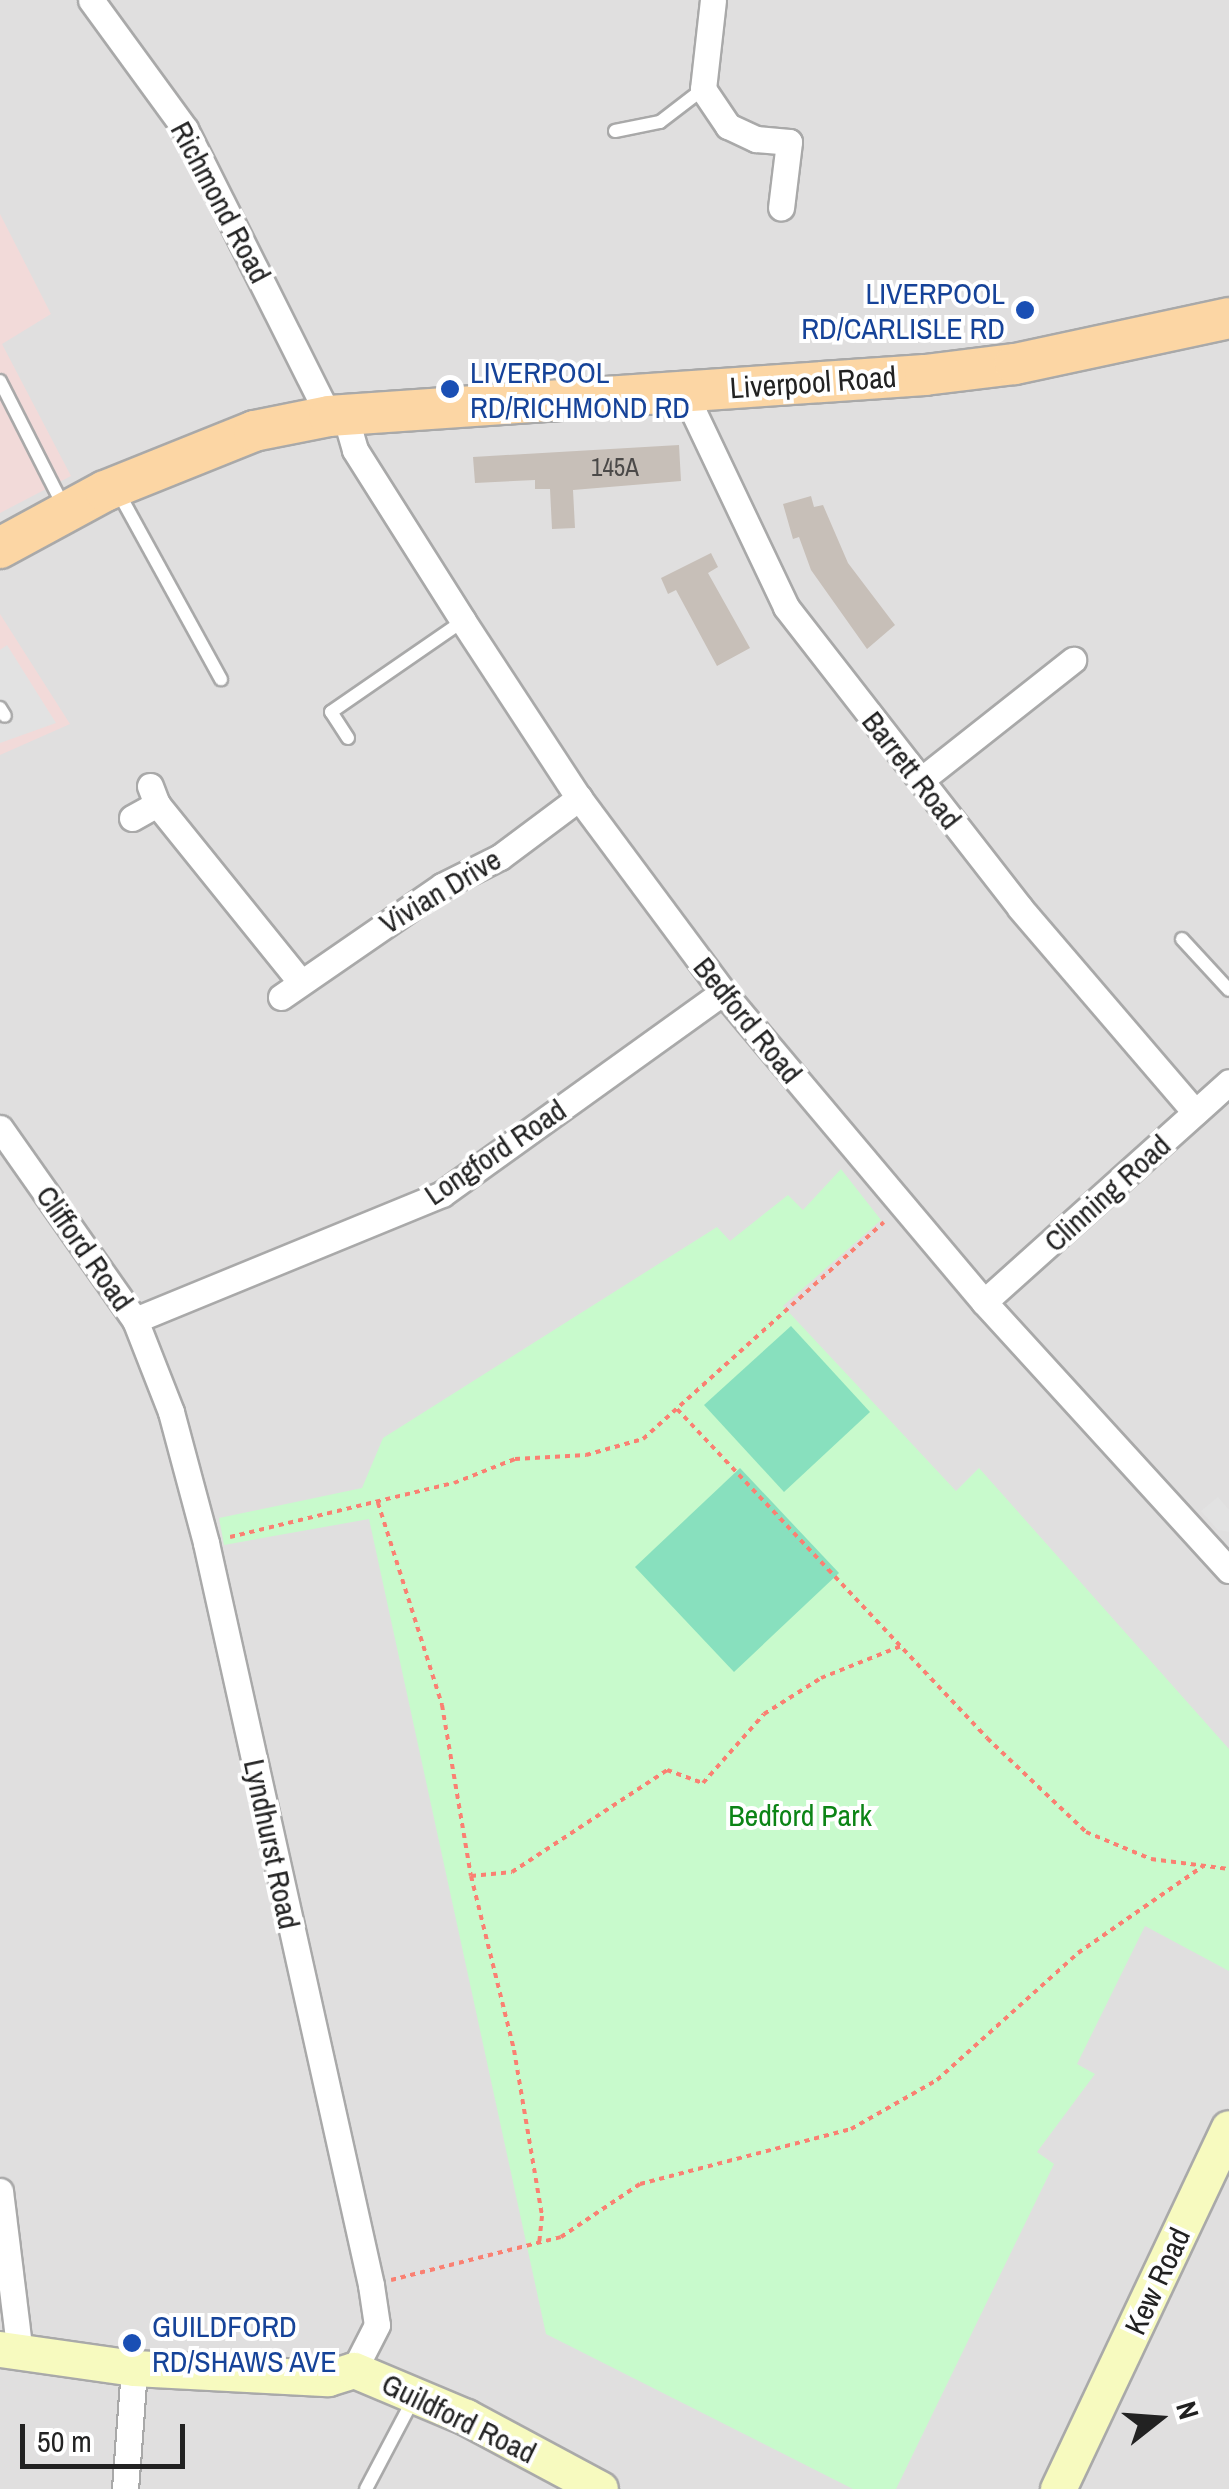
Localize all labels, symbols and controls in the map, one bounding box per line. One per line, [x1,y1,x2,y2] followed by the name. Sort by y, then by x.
[163,115,279,289] street label: Richmond Road
[801,275,1005,346] place label: LIVERPOOL RD/CARLISLE RD
[1014,299,1036,321] marker: LIVERPOOL RD/CARLISLE RD
[470,354,690,424] place label: LIVERPOOL RD/RICHMOND RD
[729,358,897,406] street label: Liverpool Road
[439,378,461,400] marker: LIVERPOOL RD/RICHMOND RD
[591,452,639,482] house number: 145A
[855,704,969,836] street label: Barrett Road
[373,841,507,941] street label: Vivian Drive
[686,950,810,1090] street label: Bedford Road
[417,1092,573,1212] street label: Longford Road
[1037,1127,1177,1259] street label: Clinning Road
[29,1178,141,1318] street label: Clifford Road
[236,1756,308,1932] street label: Lyndhurst Road
[728,1797,872,1833] park label: Bedford Park
[1117,2222,1197,2340] street label: Kew Road
[152,2308,338,2378] place label: GUILDFORD RD/SHAWS AVE
[121,2332,143,2354] marker: GUILDFORD RD/SHAWS AVE
[376,2365,542,2471] street label: Guildford Road
[1109,2369,1209,2469] north arrow
[1167,2397,1208,2424] text: N
[25,2404,190,2466] scale bar
[37,2421,92,2461] text: 50 m

